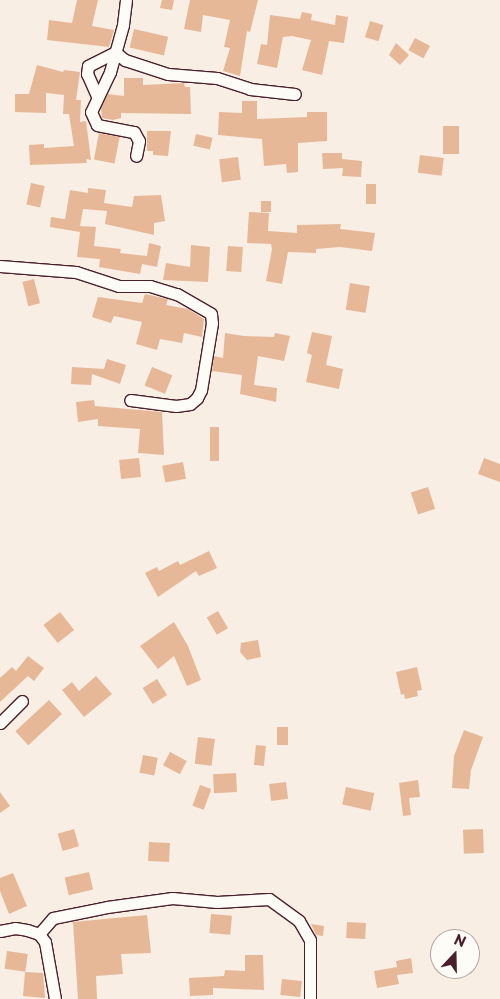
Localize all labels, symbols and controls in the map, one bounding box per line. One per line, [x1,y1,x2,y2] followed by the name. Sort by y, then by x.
[430,929,480,979] north arrow
[451,929,469,952] text: N

